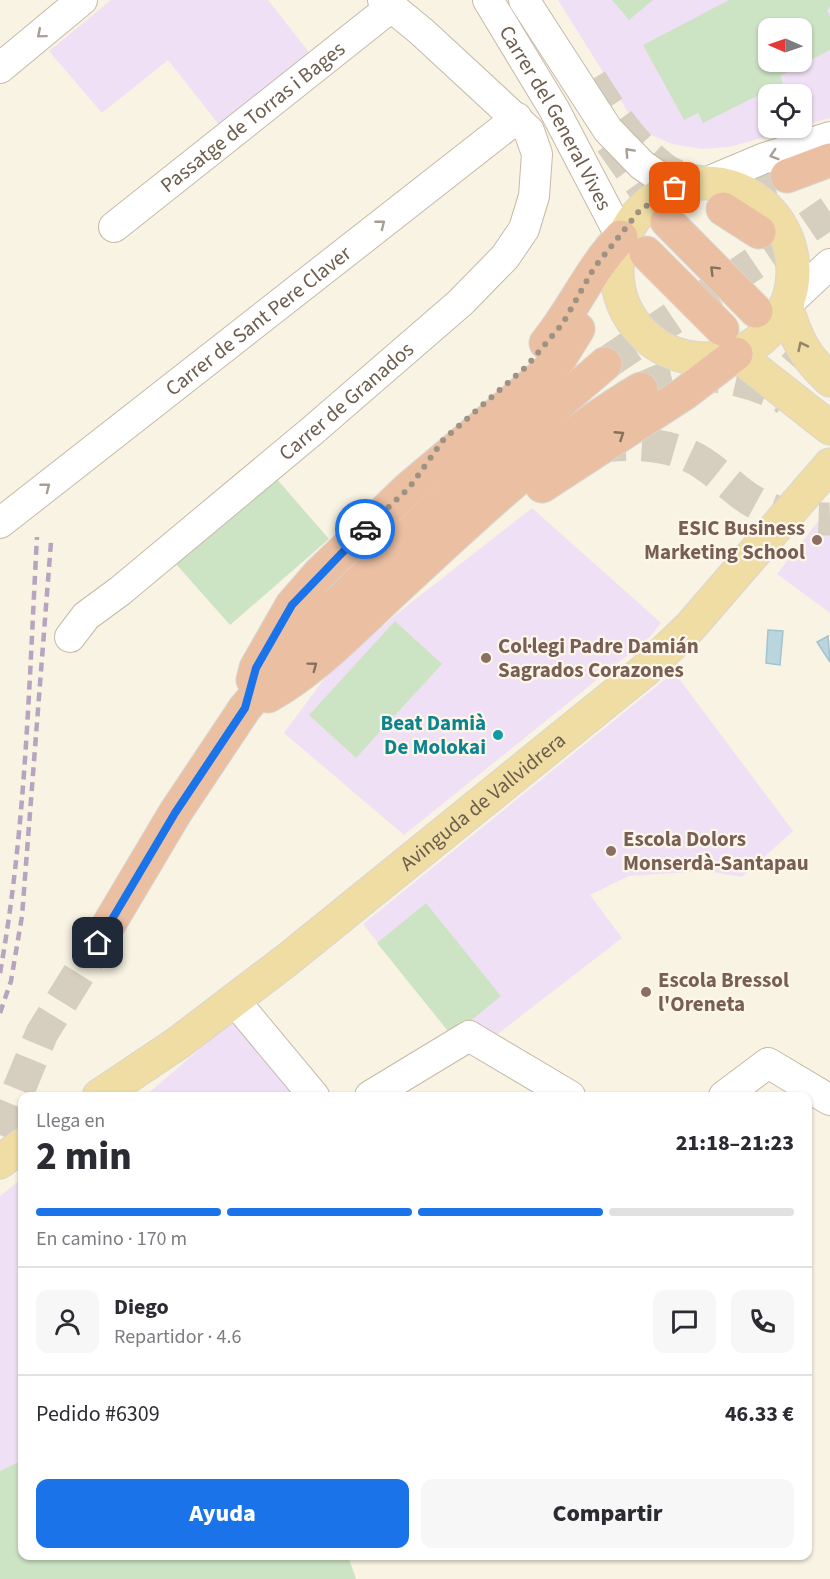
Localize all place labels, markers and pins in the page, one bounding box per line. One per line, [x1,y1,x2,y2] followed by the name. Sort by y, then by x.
[649,162,700,213] pin
[644,513,805,567] place label: ESIC Business Marketing School
[810,533,824,547] marker: ESIC Business Marketing School
[498,631,699,685] place label: Col·legi Padre Damián Sagrados Corazones
[479,651,493,665] marker: Col·legi Padre Damián Sagrados Corazones
[380,708,486,762] place label: Beat Damià De Molokai
[491,728,505,742] marker: Beat Damià De Molokai
[623,824,809,878] place label: Escola Dolors Monserdà-Santapau
[604,844,618,858] marker: Escola Dolors Monserdà-Santapau
[72,917,123,968] pin
[658,965,789,1019] place label: Escola Bressol l'Oreneta
[639,985,653,999] marker: Escola Bressol l'Oreneta

